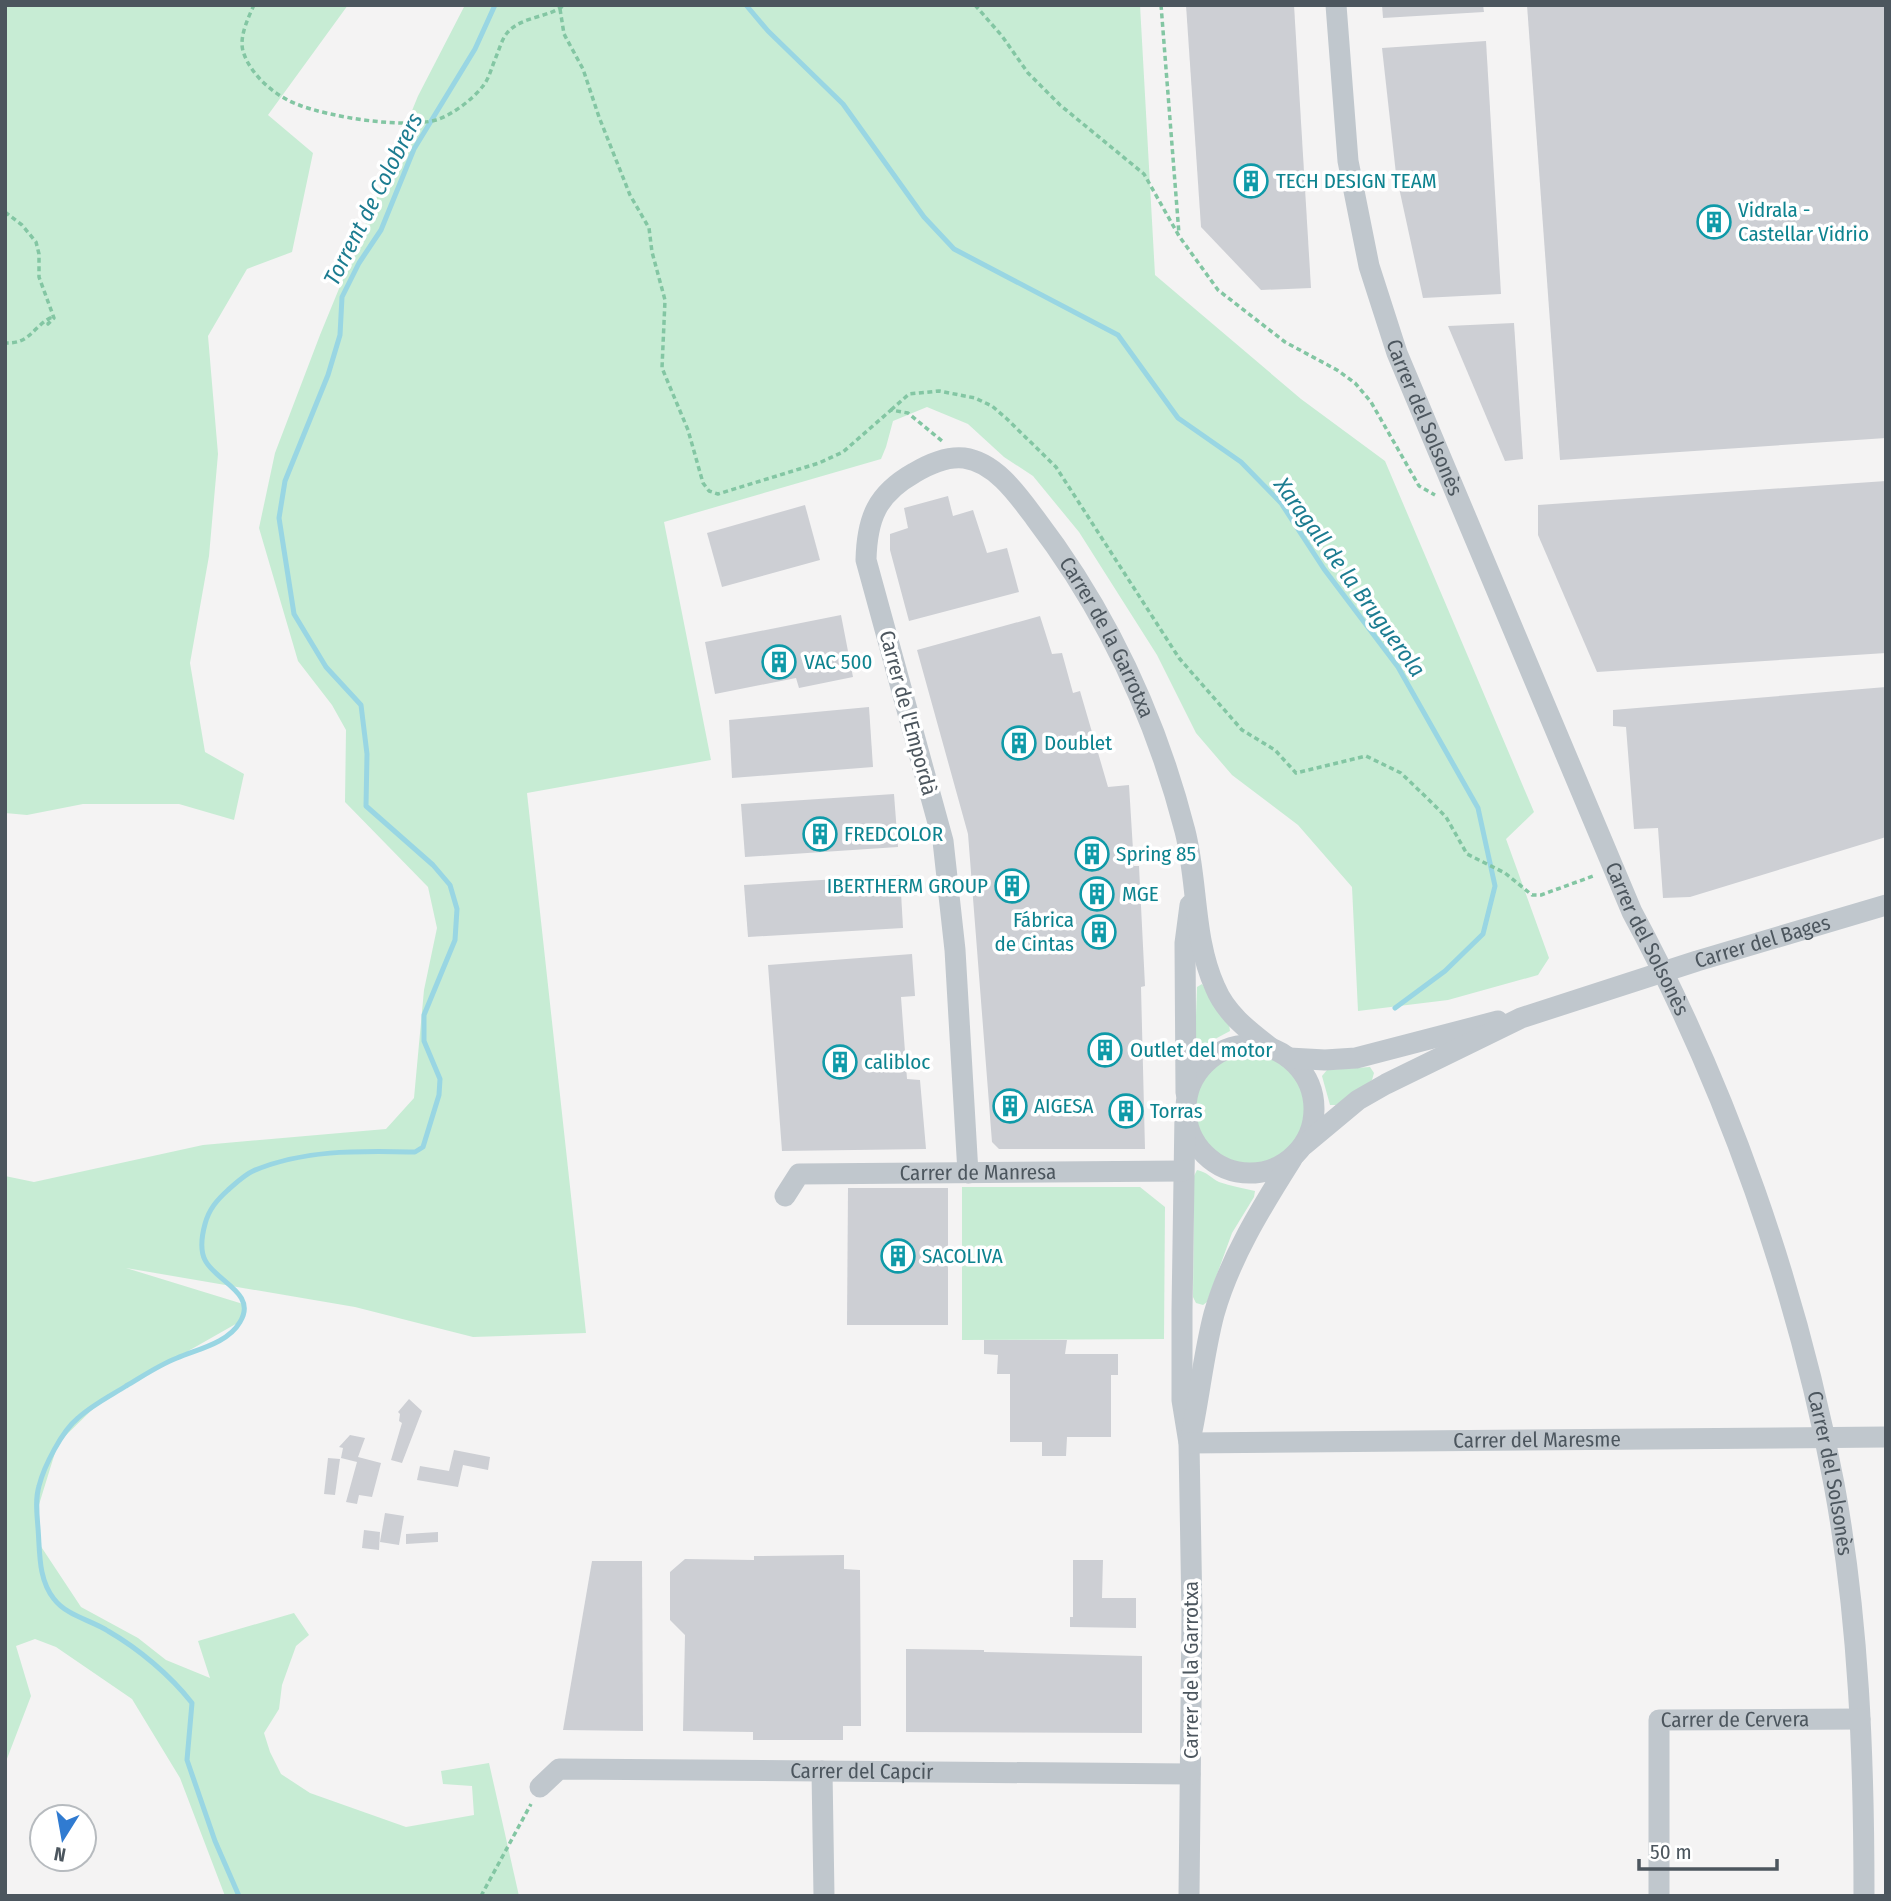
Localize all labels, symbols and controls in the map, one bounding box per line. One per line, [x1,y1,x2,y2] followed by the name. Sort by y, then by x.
[317,108,429,290] water label: Torrent de Colobrers
[1232,162,1270,200] building icon: TECH DESIGN TEAM
[1276,168,1437,194] place label: TECH DESIGN TEAM
[1738,197,1869,247] place label: Vidrala - Castellar Vidrio
[1695,203,1733,241] building icon: Vidrala - Castellar Vidrio
[1380,336,1468,500] street label: Carrer del Solsonès
[1268,471,1432,682] water label: Xaragall de la Bruguerola
[1054,552,1160,721] street label: Carrer de la Garrotxa
[873,628,943,798] street label: Carrer de l'Empordà
[760,643,798,681] building icon: VAC 500
[804,649,872,675] place label: VAC 500
[1000,724,1038,762] building icon: Doublet
[1044,730,1112,756] place label: Doublet
[801,815,839,853] building icon: FREDCOLOR
[844,821,944,847] place label: FREDCOLOR
[1073,835,1111,873] building icon: Spring 85
[1116,841,1196,867] place label: Spring 85
[1600,858,1695,1020] street label: Carrer del Solsonès
[993,867,1031,905] building icon: IBERTHERM GROUP
[827,873,988,899] place label: IBERTHERM GROUP
[1078,875,1116,913] building icon: MGE
[1122,881,1159,907] place label: MGE
[995,907,1074,957] place label: Fábrica de Cintas
[1692,909,1833,974] street label: Carrer del Bages
[1080,913,1118,951] building icon: Fábrica de Cintas
[1086,1031,1124,1069] building icon: Outlet del motor
[1130,1037,1273,1063] place label: Outlet del motor
[821,1043,859,1081] building icon: calibloc
[864,1049,930,1075] place label: calibloc
[991,1087,1029,1125] building icon: AIGESA
[1107,1092,1145,1130] building icon: Torras
[1034,1093,1094,1119] place label: AIGESA
[1150,1098,1203,1124] place label: Torras
[899,1159,1056,1186] street label: Carrer de Manresa
[879,1237,917,1275] building icon: SACOLIVA
[922,1243,1003,1269] place label: SACOLIVA
[1801,1388,1858,1557] street label: Carrer del Solsonès
[1453,1426,1621,1454] street label: Carrer del Maresme
[1178,1581,1204,1759] street label: Carrer de la Garrotxa
[1661,1706,1809,1733] street label: Carrer de Cervera
[790,1758,934,1785] street label: Carrer del Capcir
[28,1803,98,1873] north arrow
[1639,1828,1777,1872] scale bar
[1650,1839,1692,1865] text: 50 m
[52,1842,68,1867] text: N

